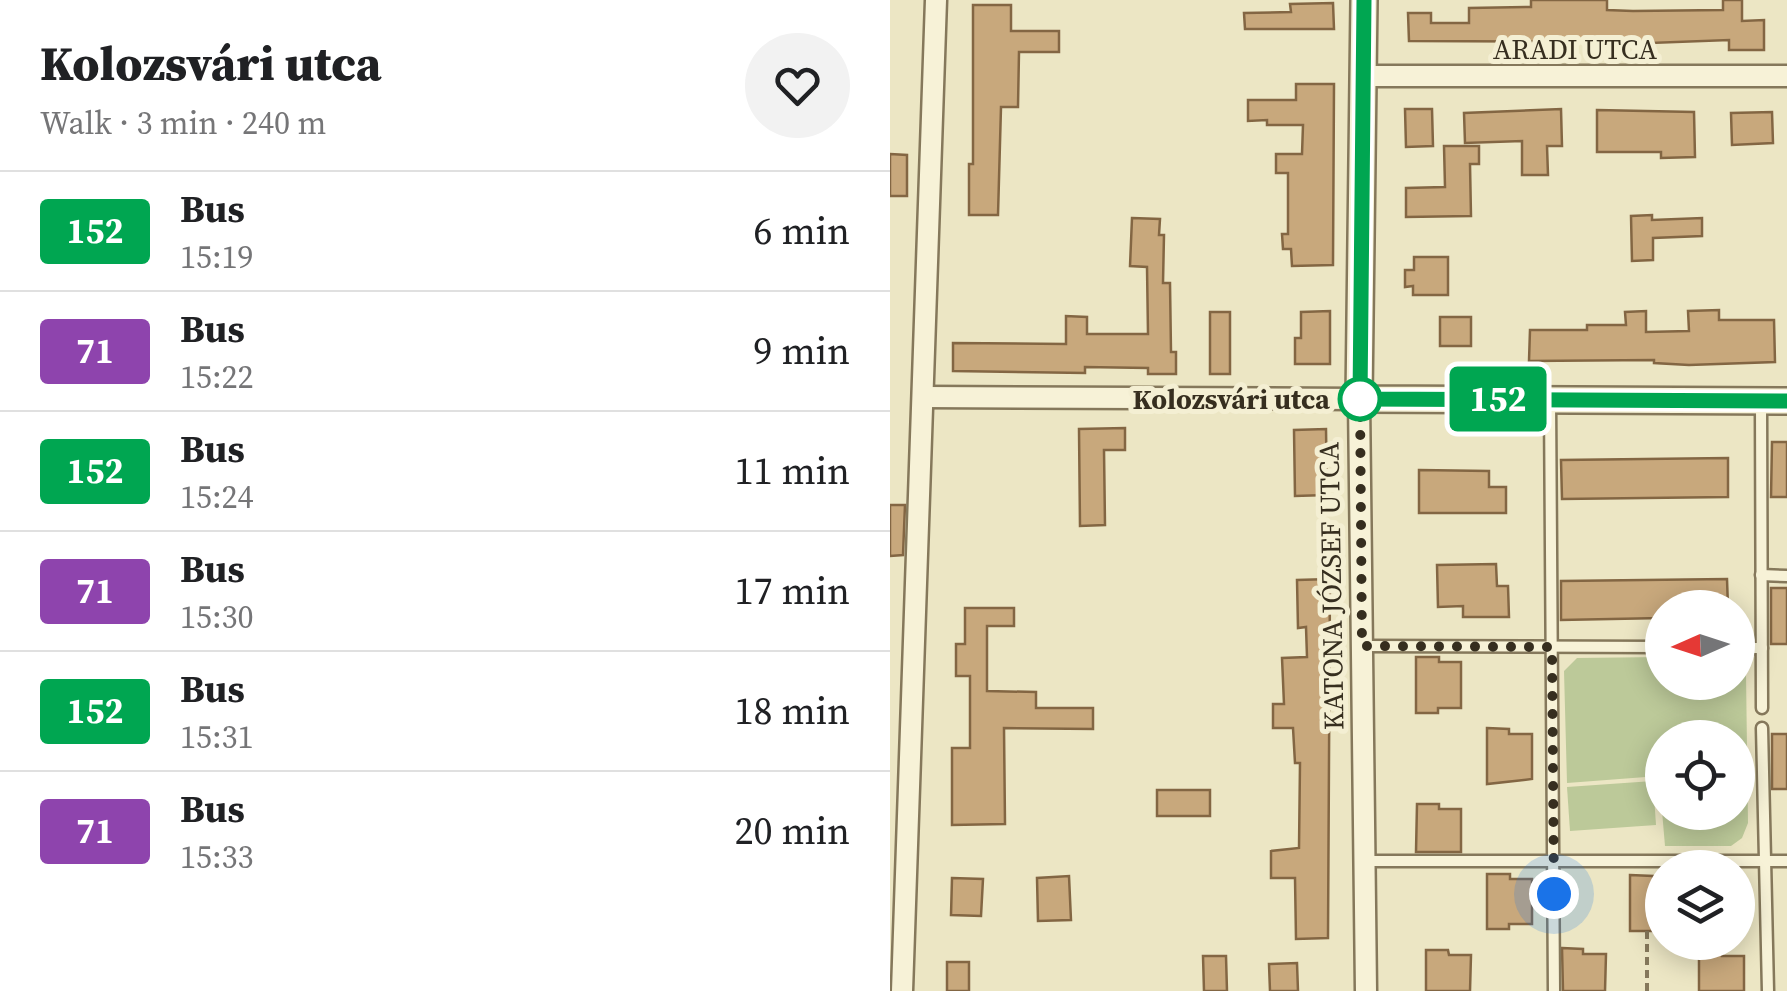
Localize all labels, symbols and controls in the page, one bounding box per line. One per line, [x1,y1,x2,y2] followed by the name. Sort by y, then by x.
[40,30,381,96] text: Kolozsvári utca
[1493,30,1657,68] street label: ARADI UTCA
[745,33,850,138] button: heart
[40,101,326,145] text: Walk · 3 min · 240 m
[180,183,245,235] text: Bus
[754,205,850,257] text: 6 min
[67,207,123,255] text: 152
[180,235,254,279] text: 15:19
[180,303,245,355] text: Bus
[754,325,850,377] text: 9 min
[76,327,114,375] text: 71
[180,355,254,399] text: 15:22
[1440,366,1556,432] line badge: 152
[1470,375,1526,423] text: 152
[1339,378,1381,420] marker: Kolozsvári utca
[1132,380,1330,418] place label: Kolozsvári utca
[180,423,245,475] text: Bus
[1309,441,1353,730] street label: KATONA JÓZSEF UTCA
[735,445,850,497] text: 11 min
[67,447,123,495] text: 152
[180,475,254,519] text: 15:24
[180,543,245,595] text: Bus
[735,565,850,617] text: 17 min
[76,567,114,615] text: 71
[1645,590,1755,700] north arrow
[1645,590,1755,960] map controls
[180,595,254,639] text: 15:30
[180,663,245,715] text: Bus
[735,685,850,737] text: 18 min
[67,687,123,735] text: 152
[180,715,254,759] text: 15:31
[1645,720,1755,830] button: locate
[180,783,245,835] text: Bus
[735,805,850,857] text: 20 min
[76,807,114,855] text: 71
[180,835,254,879] text: 15:33
[1645,850,1755,960] button: layers
[1529,869,1579,919] your location

